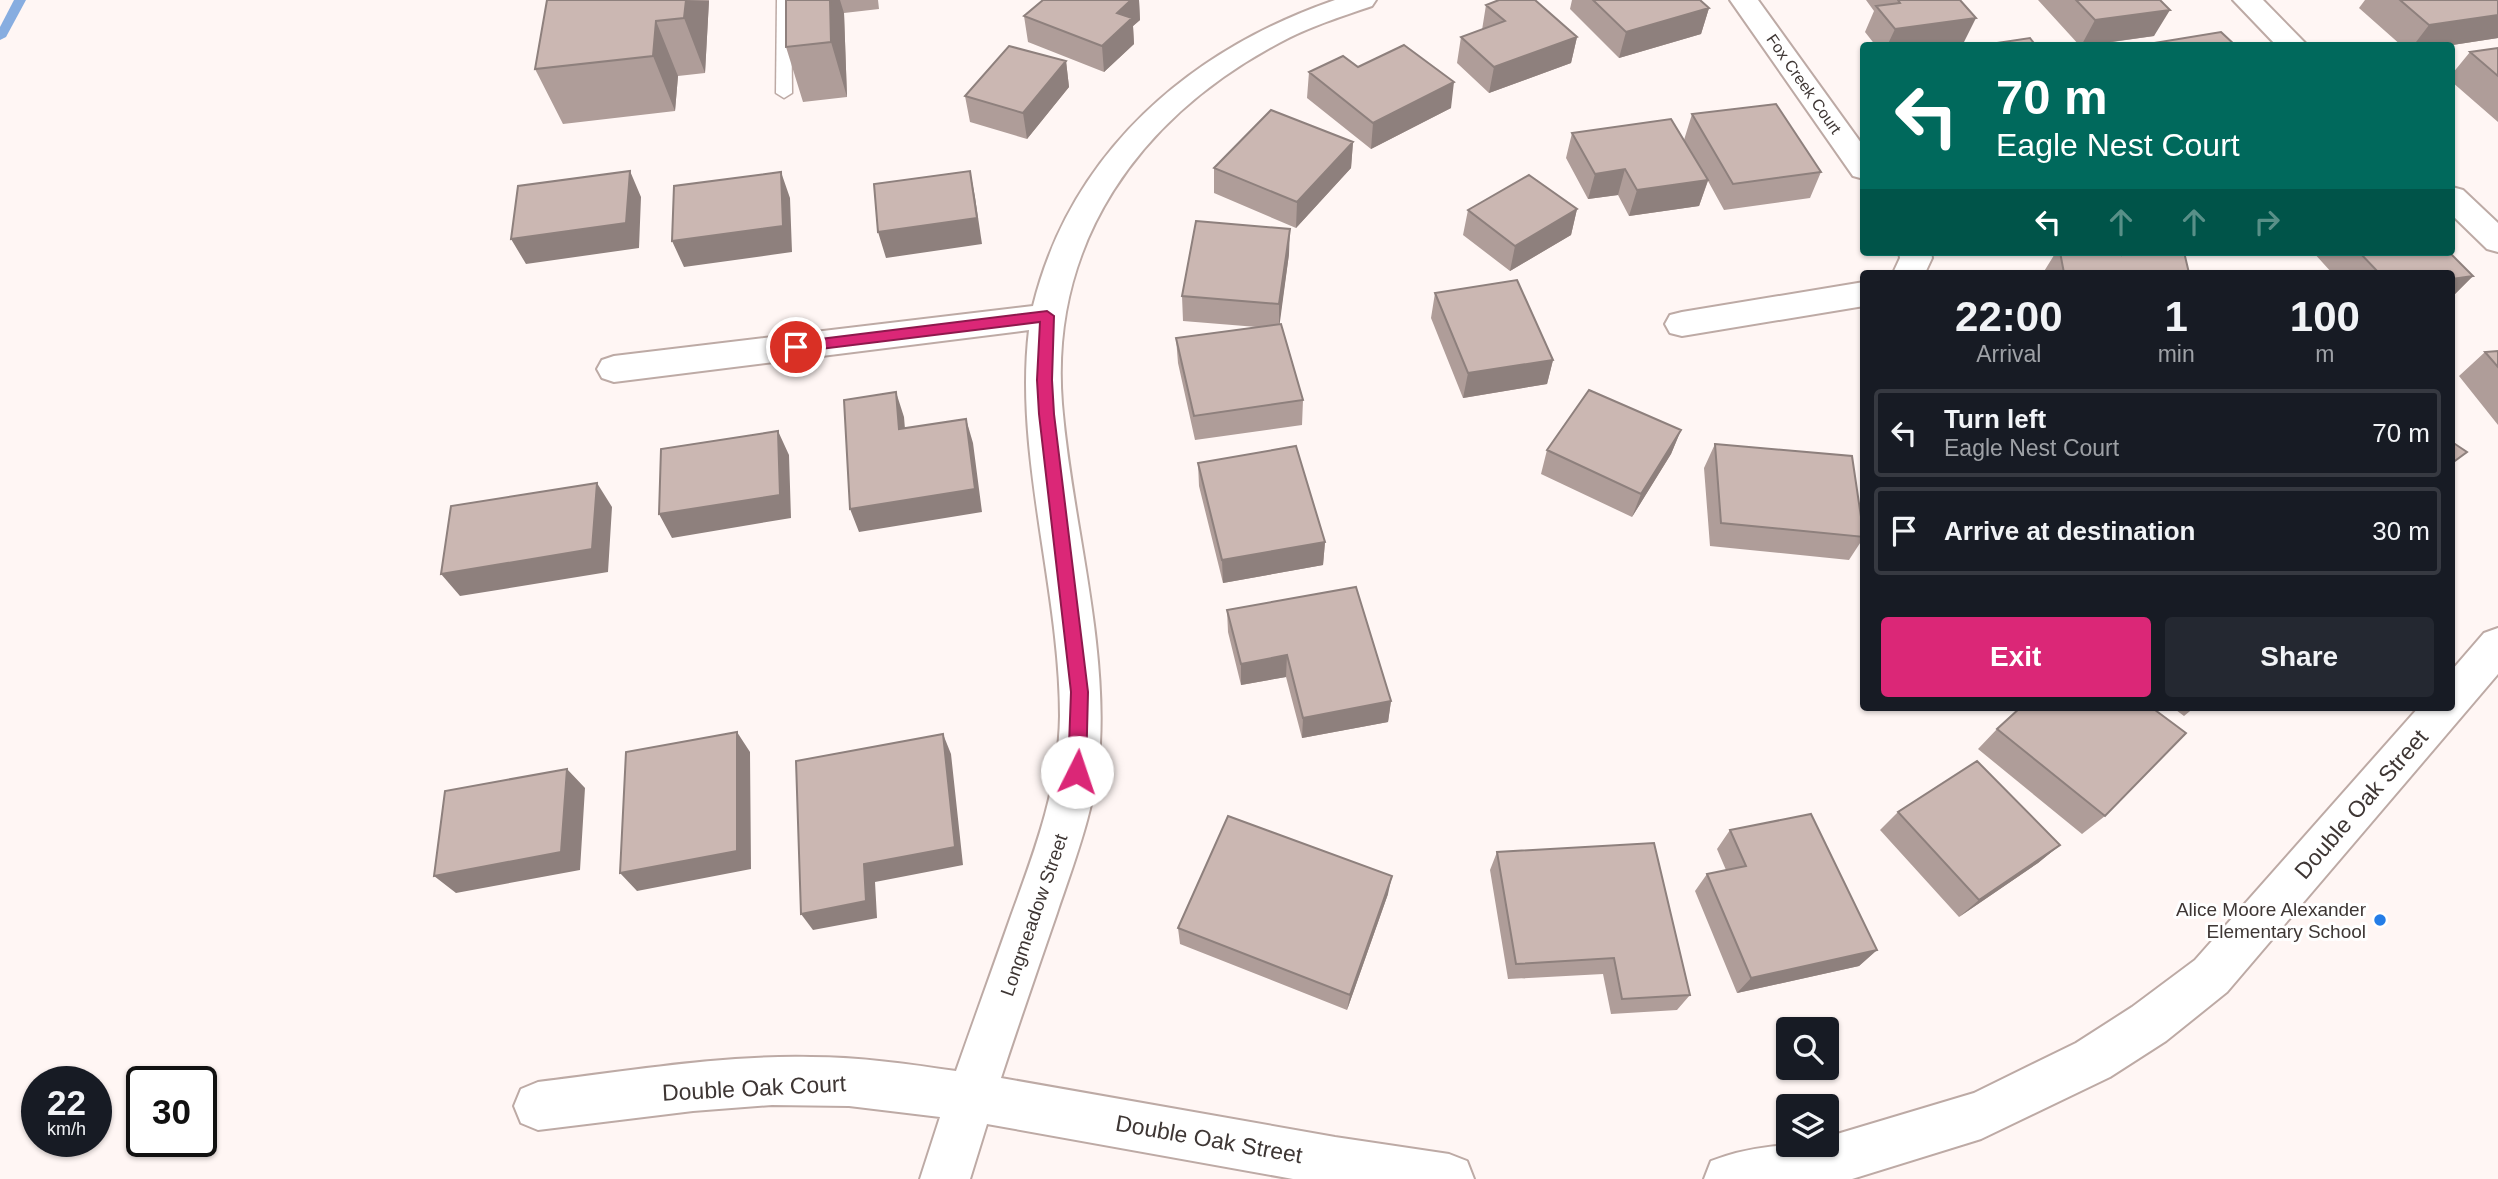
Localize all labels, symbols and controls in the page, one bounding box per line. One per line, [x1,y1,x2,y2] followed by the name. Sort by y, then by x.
[1763,31,1845,137] street label: Fox Creek Court
[1881,70,1972,161] icon: left
[1996,70,2108,124] text: 70 m
[1996,127,2240,163] text: Eagle Nest Court
[2029,203,2067,241] icon: left
[2102,203,2140,241] icon: ahead
[2175,203,2213,241] icon: ahead
[2248,203,2286,241] icon: right
[1955,293,2063,340] text: 22:00
[2164,293,2188,340] text: 1
[2290,293,2360,340] text: 100
[766,317,826,377] pin
[777,328,815,366] icon: arrive
[1976,341,2041,367] text: Arrival
[2158,341,2195,367] text: min
[2315,341,2334,367] text: m
[1944,404,2046,434] text: Turn left
[1885,414,1923,452] icon: left
[2372,418,2430,448] text: 70 m
[1944,435,2119,461] text: Eagle Nest Court
[1885,512,1923,550] icon: arrive
[1944,516,2195,546] text: Arrive at destination
[2372,516,2430,546] text: 30 m
[1881,617,2151,697] button: Exit
[2165,617,2434,697] button: Share
[2289,724,2433,884] street label: Double Oak Street
[1040,735,1114,809] position arrow
[996,831,1072,999] street label: Longmeadow Street
[2176,899,2367,942] place label: Alice Moore Alexander Elementary School
[2372,912,2388,928] marker: Alice Moore Alexander Elementary School
[1776,1017,1839,1157] map controls
[1776,1017,1839,1080] button: search
[126,1066,217,1157] speed limit sign: 30
[661,1070,847,1106] street label: Double Oak Court
[47,1083,86,1122] text: 22
[1776,1094,1839,1157] button: layers
[1114,1110,1305,1168] street label: Double Oak Street
[47,1119,86,1139] text: km/h

